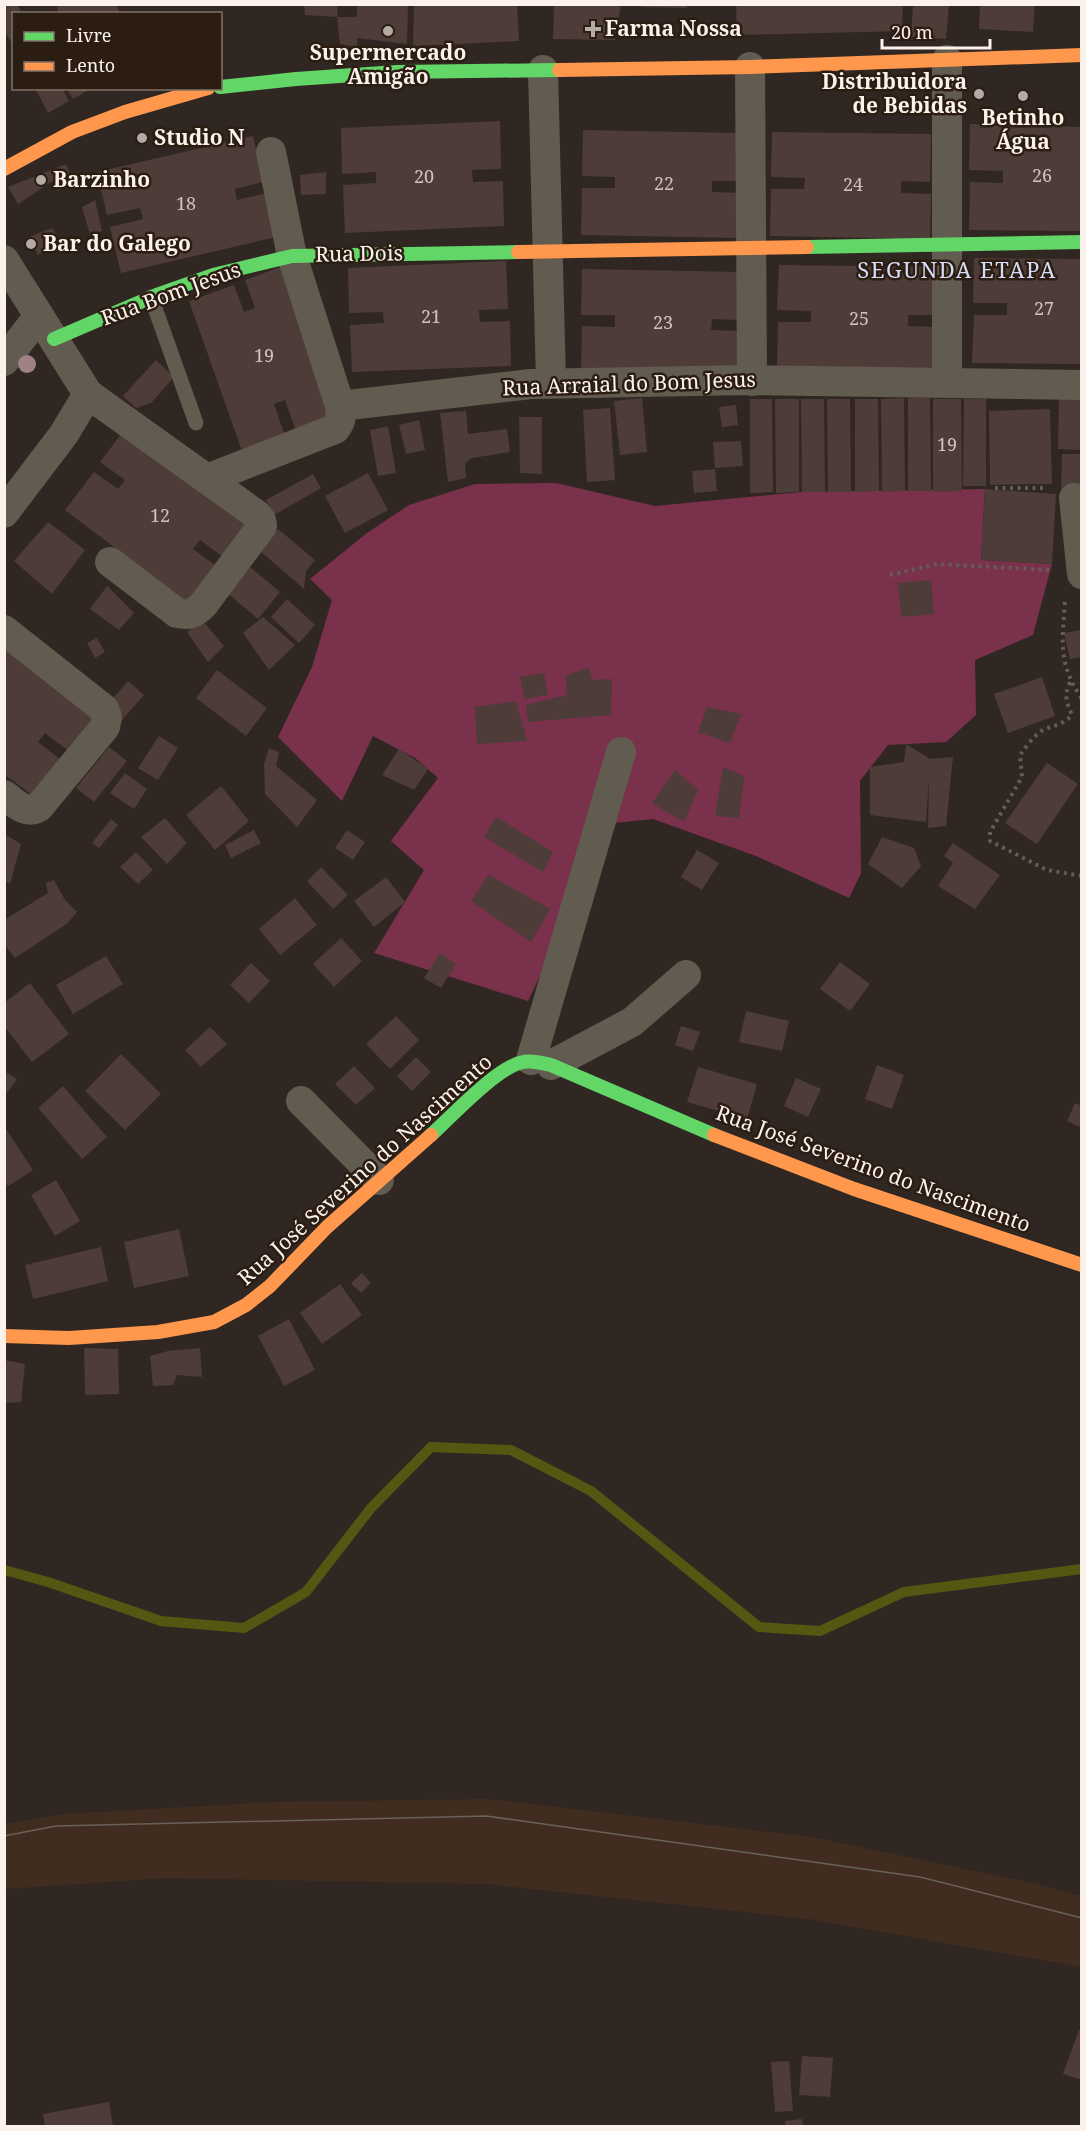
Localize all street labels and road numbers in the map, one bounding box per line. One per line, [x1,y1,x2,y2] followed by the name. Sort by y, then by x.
[315,238,403,268] street label: Rua Dois
[97,255,244,331] street label: Rua Bom Jesus
[502,365,756,401] street label: Rua Arraial do Bom Jesus
[231,1047,497,1291] street label: Rua José Severino do Nascimento
[712,1098,1035,1238] street label: Rua José Severino do Nascimento

